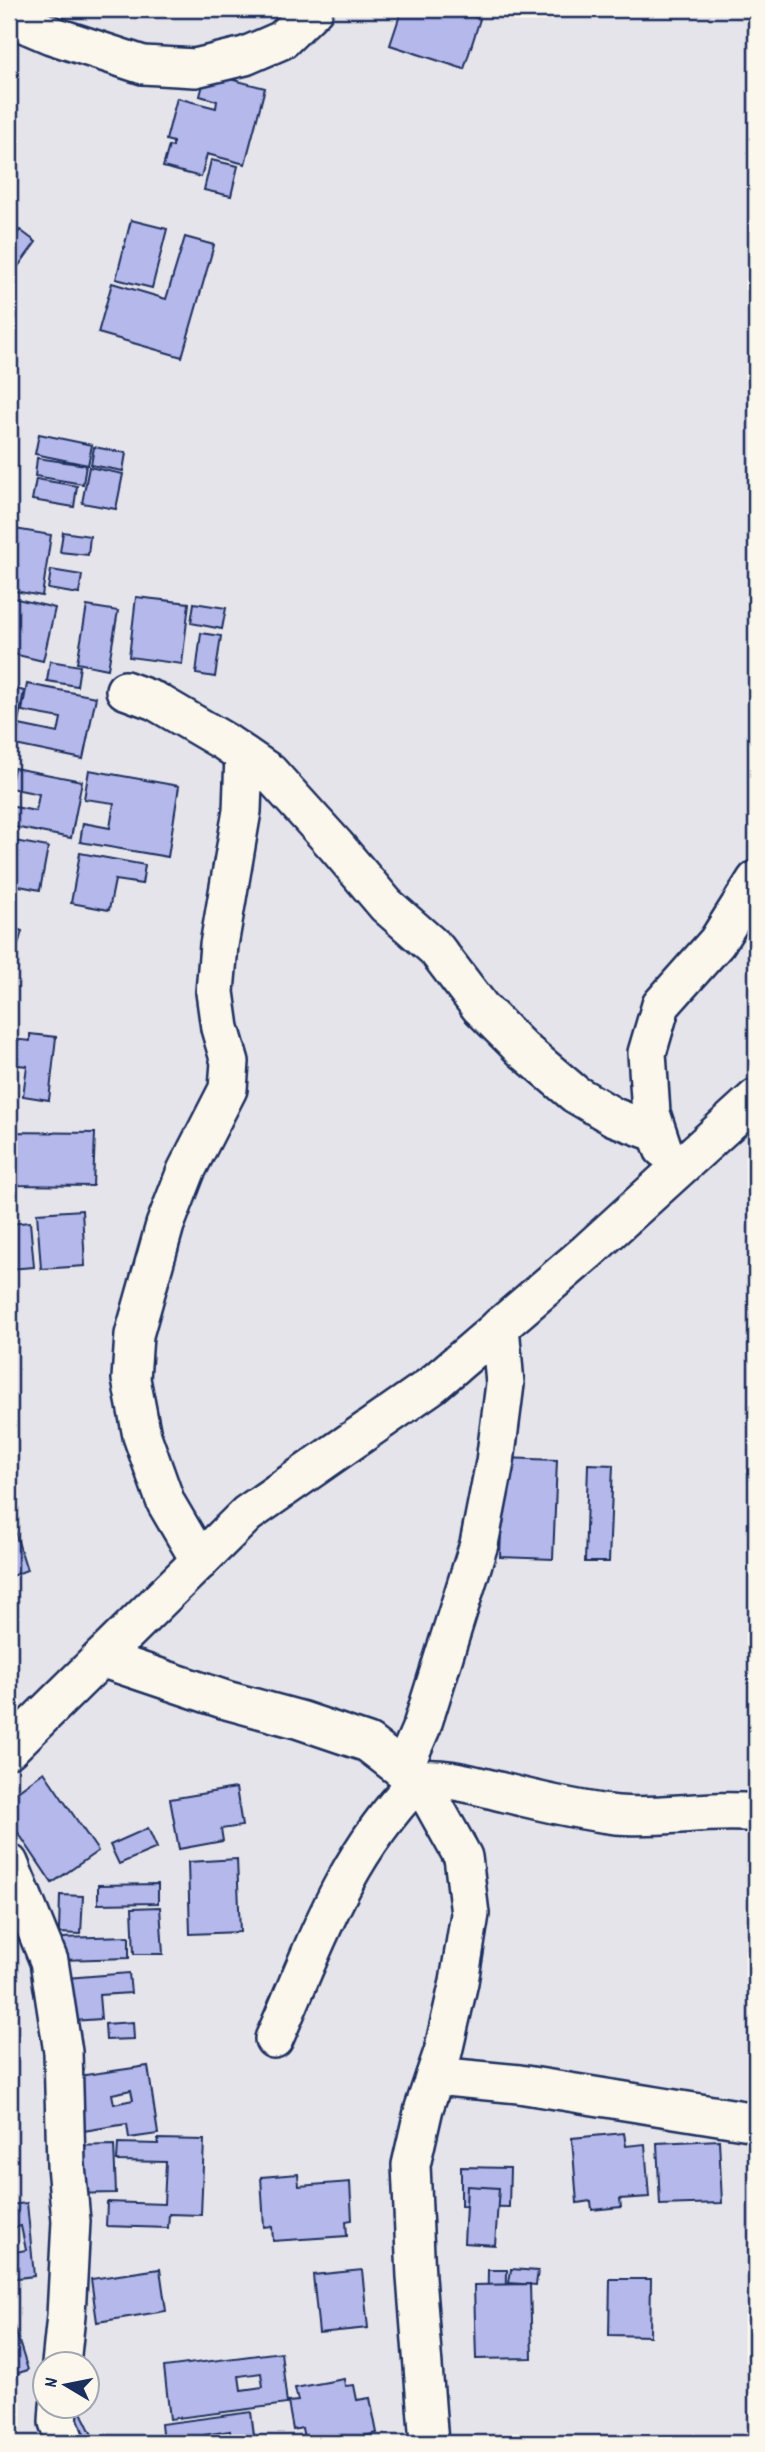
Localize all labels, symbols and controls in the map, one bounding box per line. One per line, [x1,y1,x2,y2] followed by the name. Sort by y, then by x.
[32,2350,102,2420] north arrow
[39,2376,67,2390] text: N

